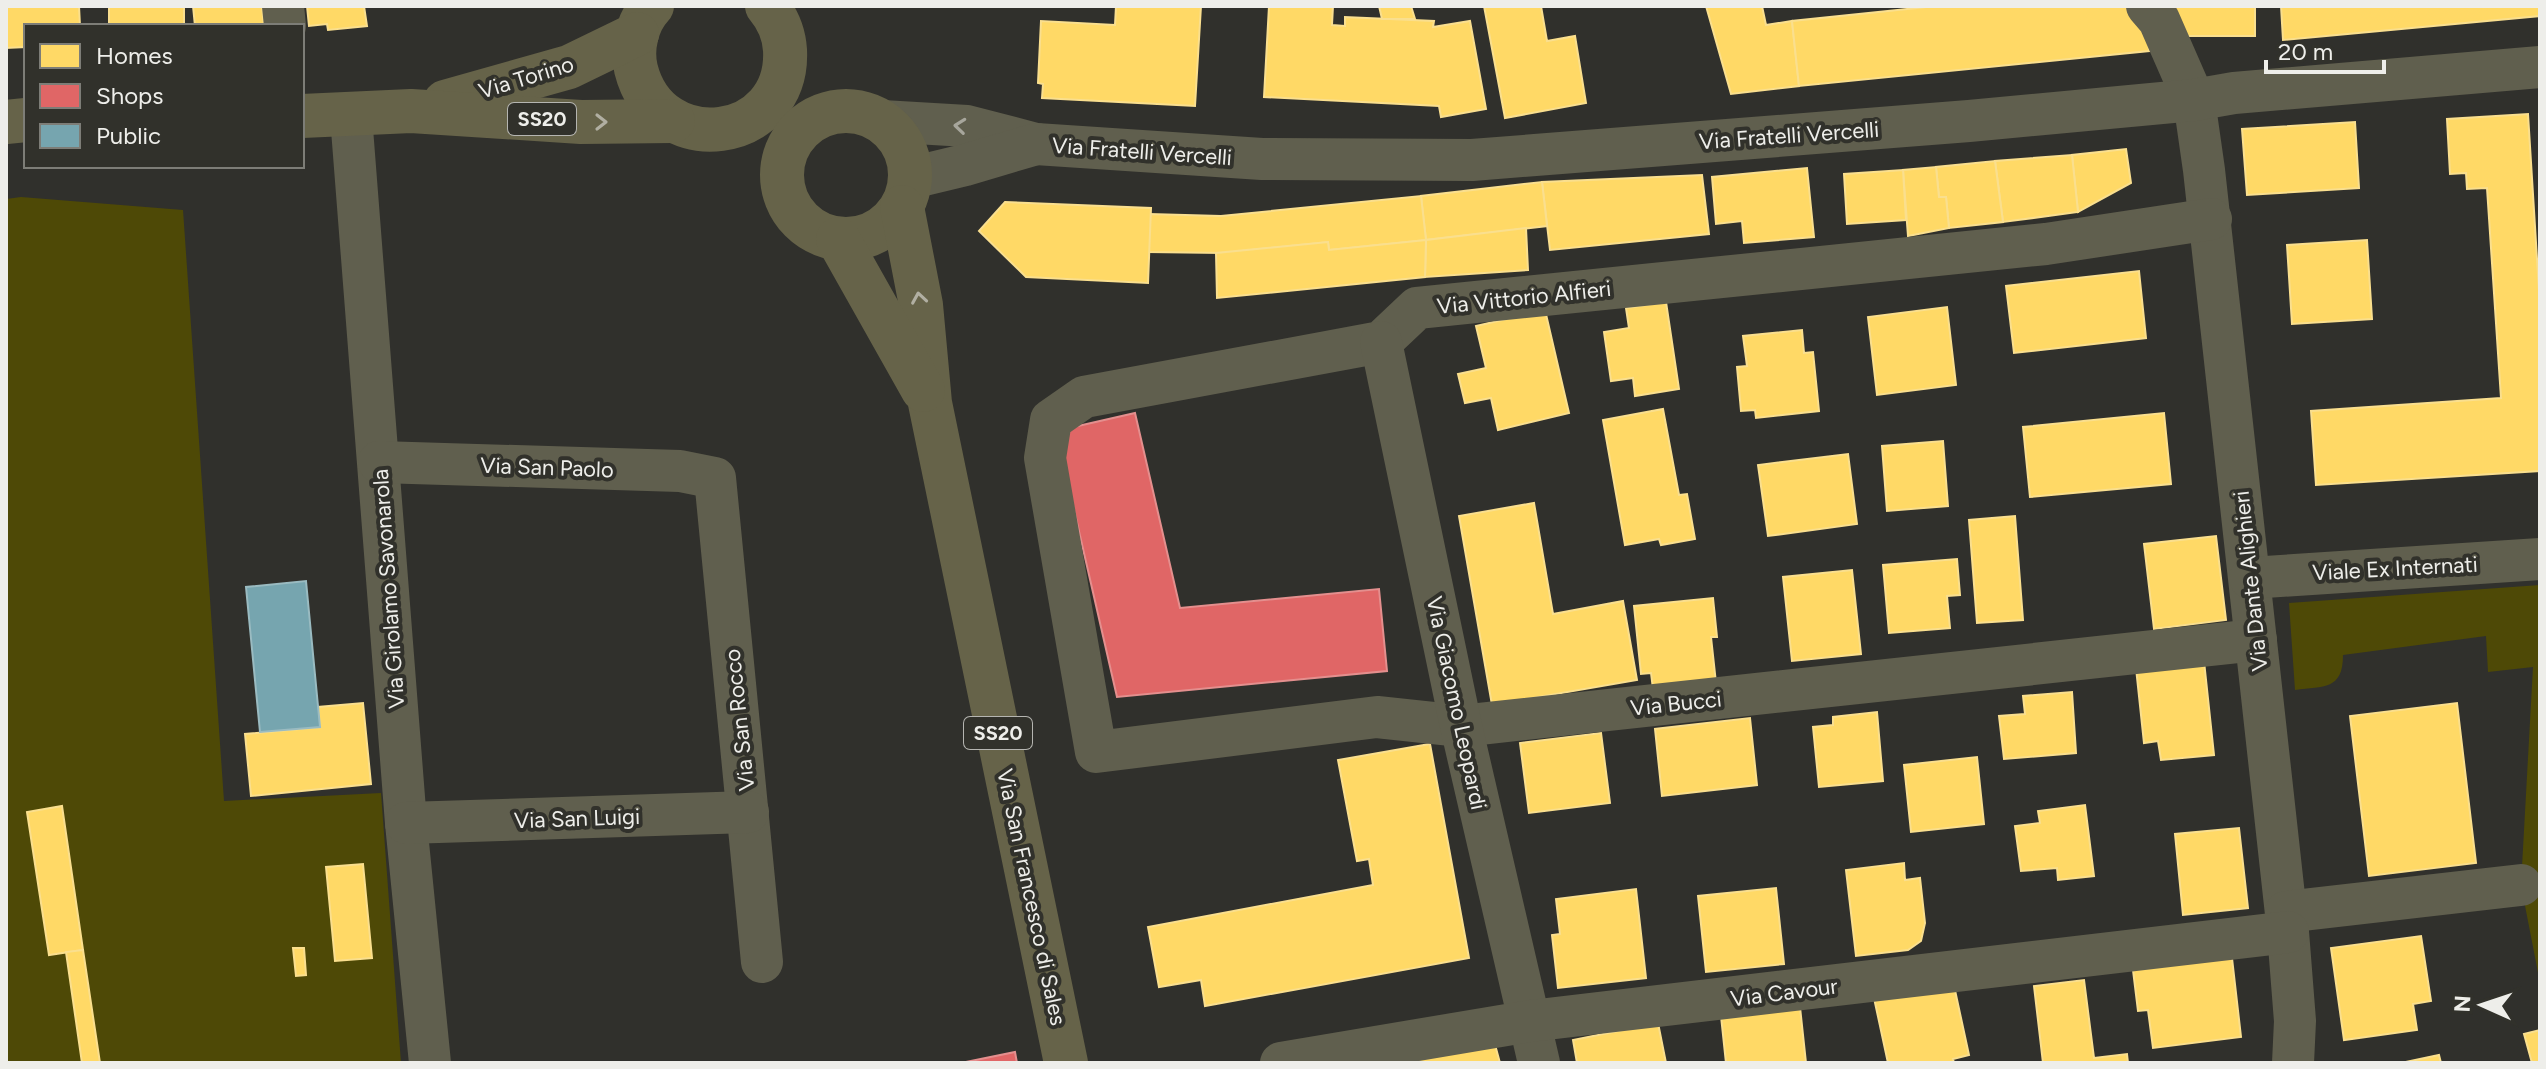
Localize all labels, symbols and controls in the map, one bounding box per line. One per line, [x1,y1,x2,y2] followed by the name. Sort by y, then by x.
[24,24,304,168] legend
[2266,24,2384,74] scale bar
[2278,37,2333,66] text: 20 m
[96,41,173,70] text: Homes
[475,50,577,105] street label: Via Torino
[96,81,163,110] text: Shops
[508,103,576,135] road number: SS20
[595,113,608,131] one-way arrow
[1698,116,1880,155] street label: Via Fratelli Vercelli
[953,118,966,135] one-way arrow
[96,121,161,150] text: Public
[1051,132,1233,171] street label: Via Fratelli Vercelli
[1436,275,1612,320] street label: Via Vittorio Alfieri
[911,291,928,304] one-way arrow
[480,452,614,483] street label: Via San Paolo
[367,468,410,710] street label: Via Girolamo Savonarola
[2228,490,2273,672] street label: Via Dante Alighieri
[2312,551,2478,586] street label: Viale Ex Internati
[1421,594,1492,812] street label: Via Giacomo Leopardi
[719,648,760,792] street label: Via San Rocco
[1629,685,1723,722] street label: Via Bucci
[964,717,1032,749] road number: SS20
[991,766,1072,1028] street label: Via San Francesco di Sales
[513,803,641,834] street label: Via San Luigi
[2442,965,2522,1045] north arrow
[1729,972,1840,1012] street label: Via Cavour
[2449,995,2476,1013] text: N

